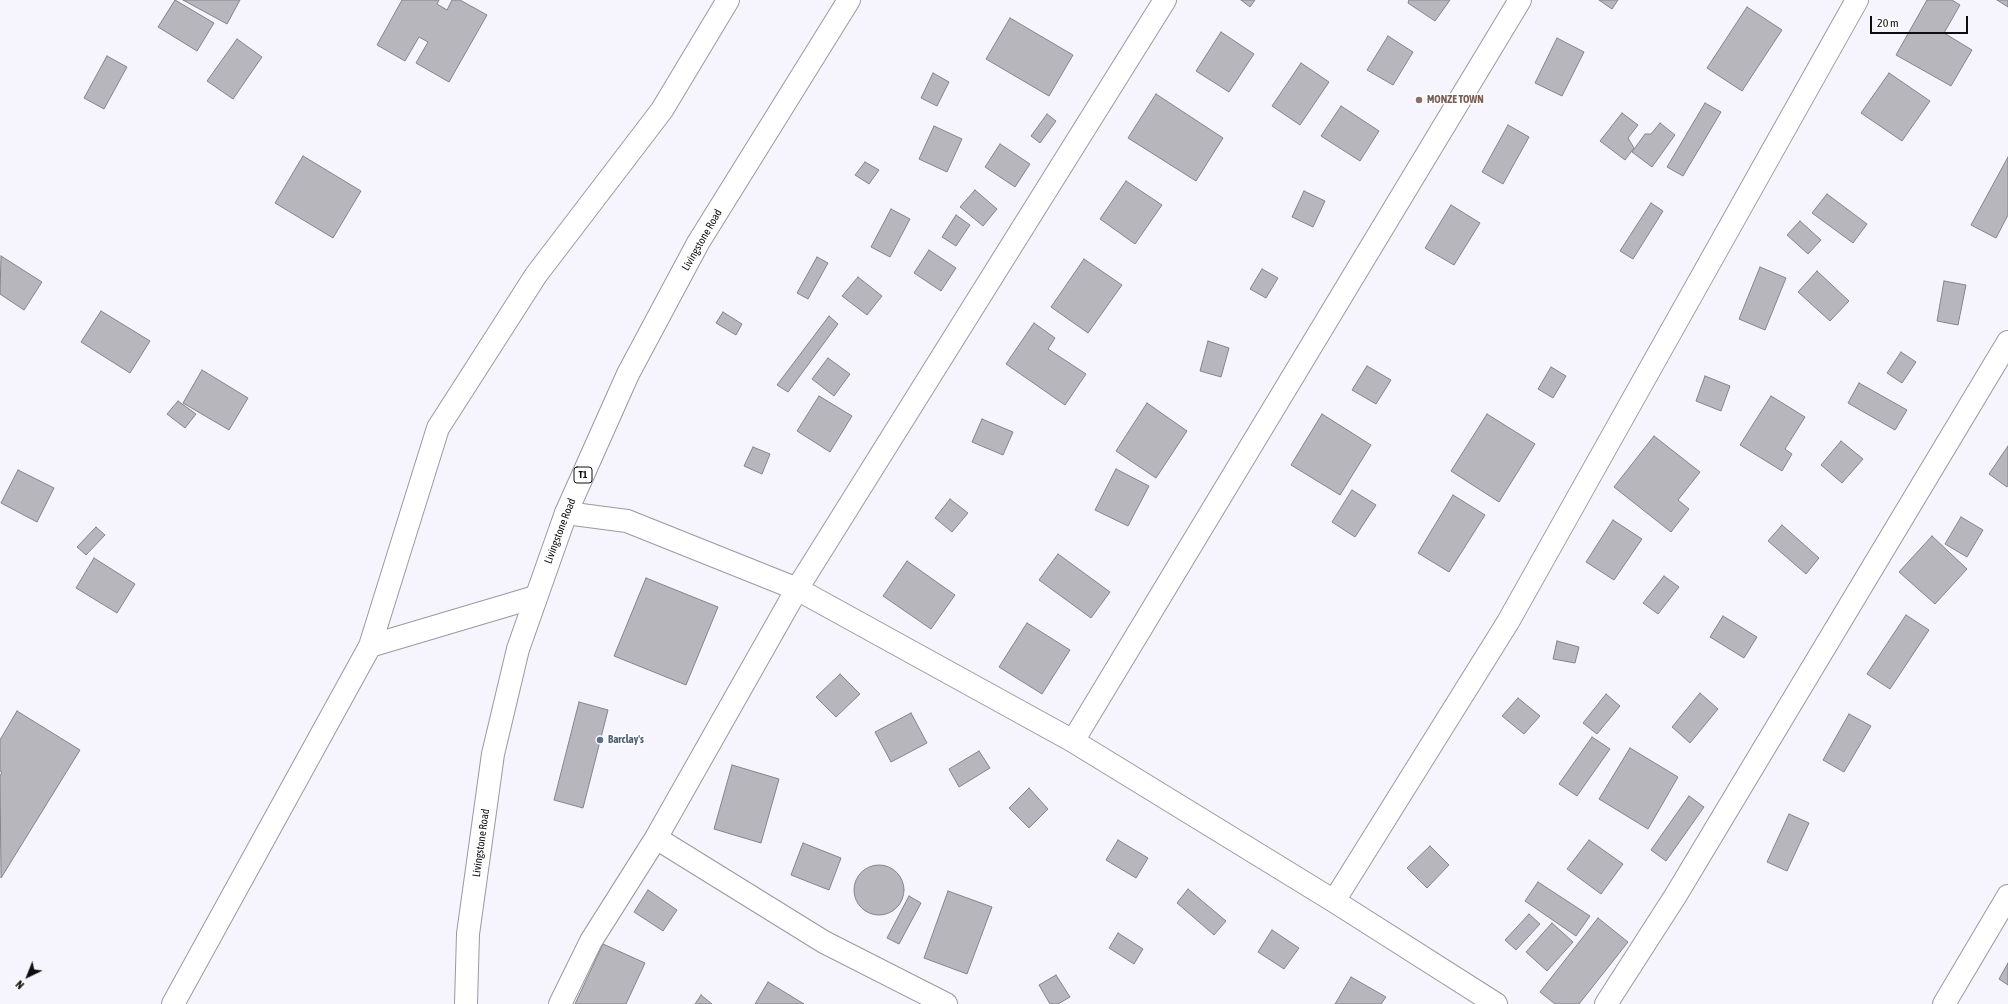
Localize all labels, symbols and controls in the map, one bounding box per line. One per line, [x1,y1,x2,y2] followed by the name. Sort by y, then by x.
[1872,8,1970,34] scale bar
[1877,16,1899,30] text: 20 m
[1427,93,1484,107] place label: MONZE TOWN
[1414,95,1424,105] marker: MONZE TOWN
[679,207,725,273] street label: Livingstone Road
[574,467,592,483] road number: T1
[541,496,579,566] street label: Livingstone Road
[608,733,644,747] place label: Barclay's
[595,735,605,745] marker: Barclay's
[470,808,492,878] street label: Livingstone Road
[8,956,48,996] north arrow
[13,978,26,991] text: N

